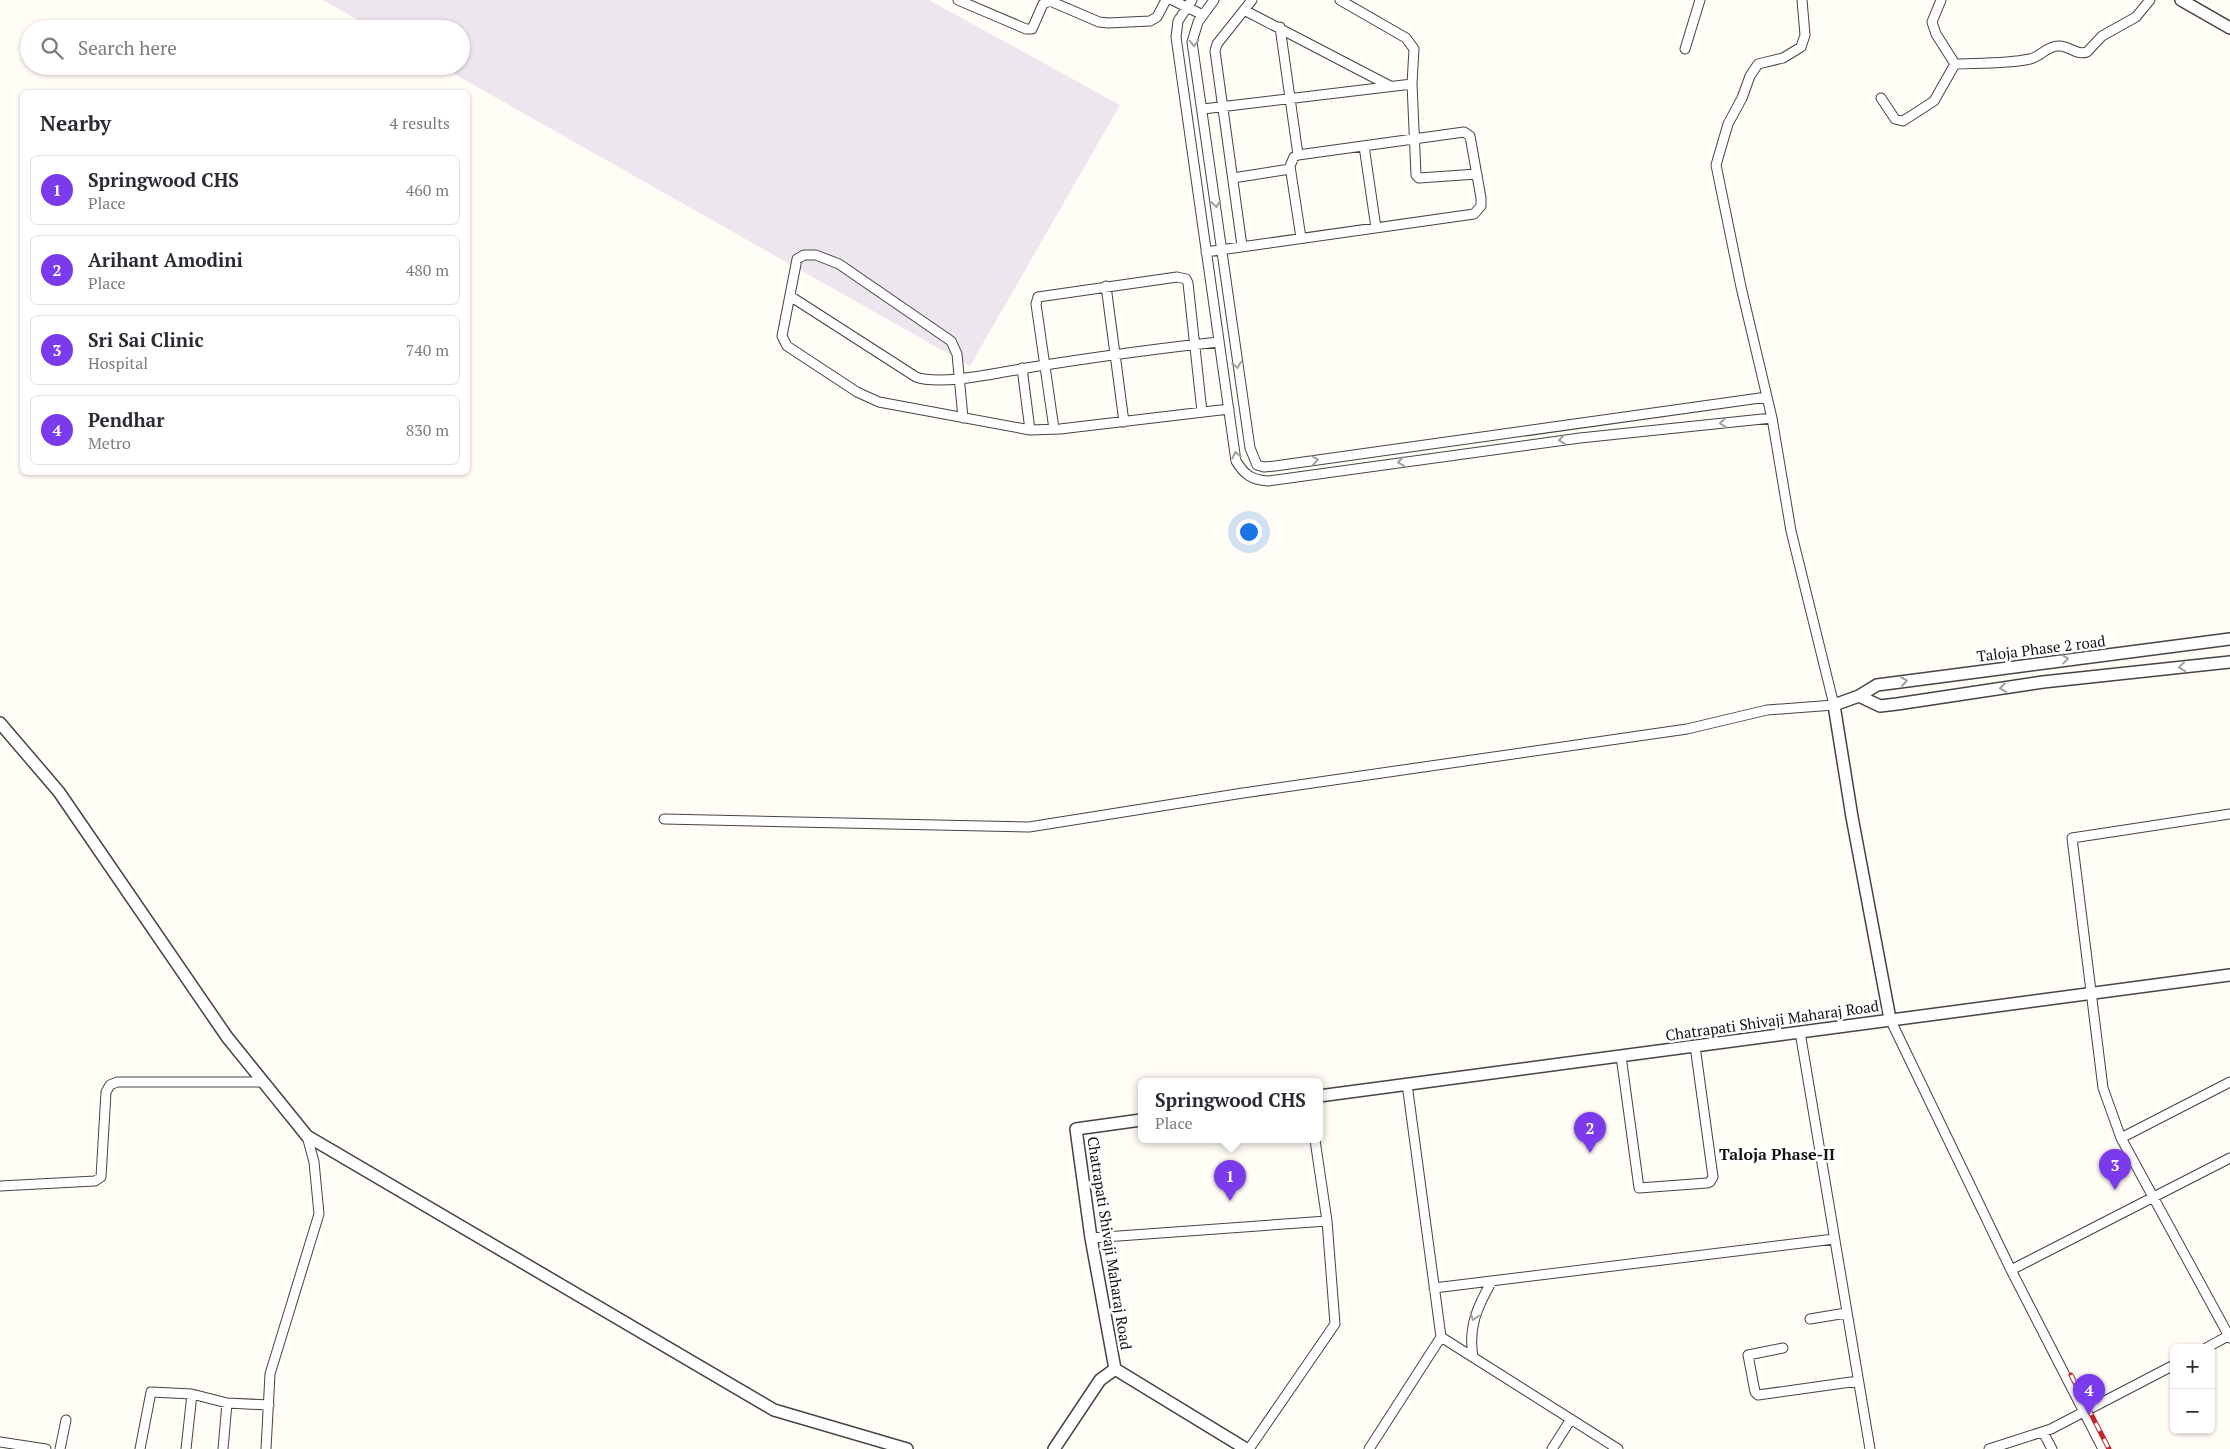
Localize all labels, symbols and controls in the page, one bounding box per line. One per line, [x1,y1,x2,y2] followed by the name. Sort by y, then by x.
[20,20,470,75] search box
[38,34,66,62] icon: search
[78,35,177,60] text: Search here
[1189,39,1199,47] one-way arrow
[40,109,111,137] text: Nearby
[390,112,450,134] text: 4 results
[88,167,239,192] text: Springwood CHS
[52,179,62,201] text: 1
[406,179,449,201] text: 460 m
[88,192,126,214] text: Place
[1210,200,1221,208] one-way arrow
[88,247,243,272] text: Arihant Amodini
[52,259,62,281] text: 2
[406,259,449,281] text: 480 m
[88,272,126,294] text: Place
[88,327,204,352] text: Sri Sai Clinic
[52,339,62,361] text: 3
[406,339,449,361] text: 740 m
[88,352,148,374] text: Hospital
[1232,360,1242,369] one-way arrow
[88,407,164,432] text: Pendhar
[1719,417,1727,428] one-way arrow
[52,419,62,441] text: 4
[406,419,449,441] text: 830 m
[88,432,131,454] text: Metro
[1558,434,1566,445] one-way arrow
[1231,451,1242,460] one-way arrow
[1312,455,1320,466] one-way arrow
[1397,456,1405,467] one-way arrow
[1236,519,1262,545] your location
[1976,630,2106,666] street label: Taloja Phase 2 road
[2062,654,2070,665] one-way arrow
[2177,662,2186,672] one-way arrow
[1900,677,1909,687] one-way arrow
[1998,683,2007,693] one-way arrow
[1664,995,1880,1045] street label: Chatrapati Shivaji Maharaj Road
[1138,1078,1323,1143] popup
[1155,1087,1306,1112] text: Springwood CHS
[1155,1112,1193,1134] text: Place
[1574,1112,1606,1153] pin: 2
[1083,1135,1137,1351] street label: Chatrapati Shivaji Maharaj Road
[1719,1143,1835,1165] district label: Taloja Phase-II
[2099,1149,2131,1190] pin: 3
[1214,1160,1246,1201] pin: 1
[1470,1312,1480,1321] one-way arrow
[2170,1344,2215,1434] map controls
[2170,1344,2215,1389] button: +
[2073,1374,2105,1415] pin: 4
[2170,1389,2215,1434] button: −

